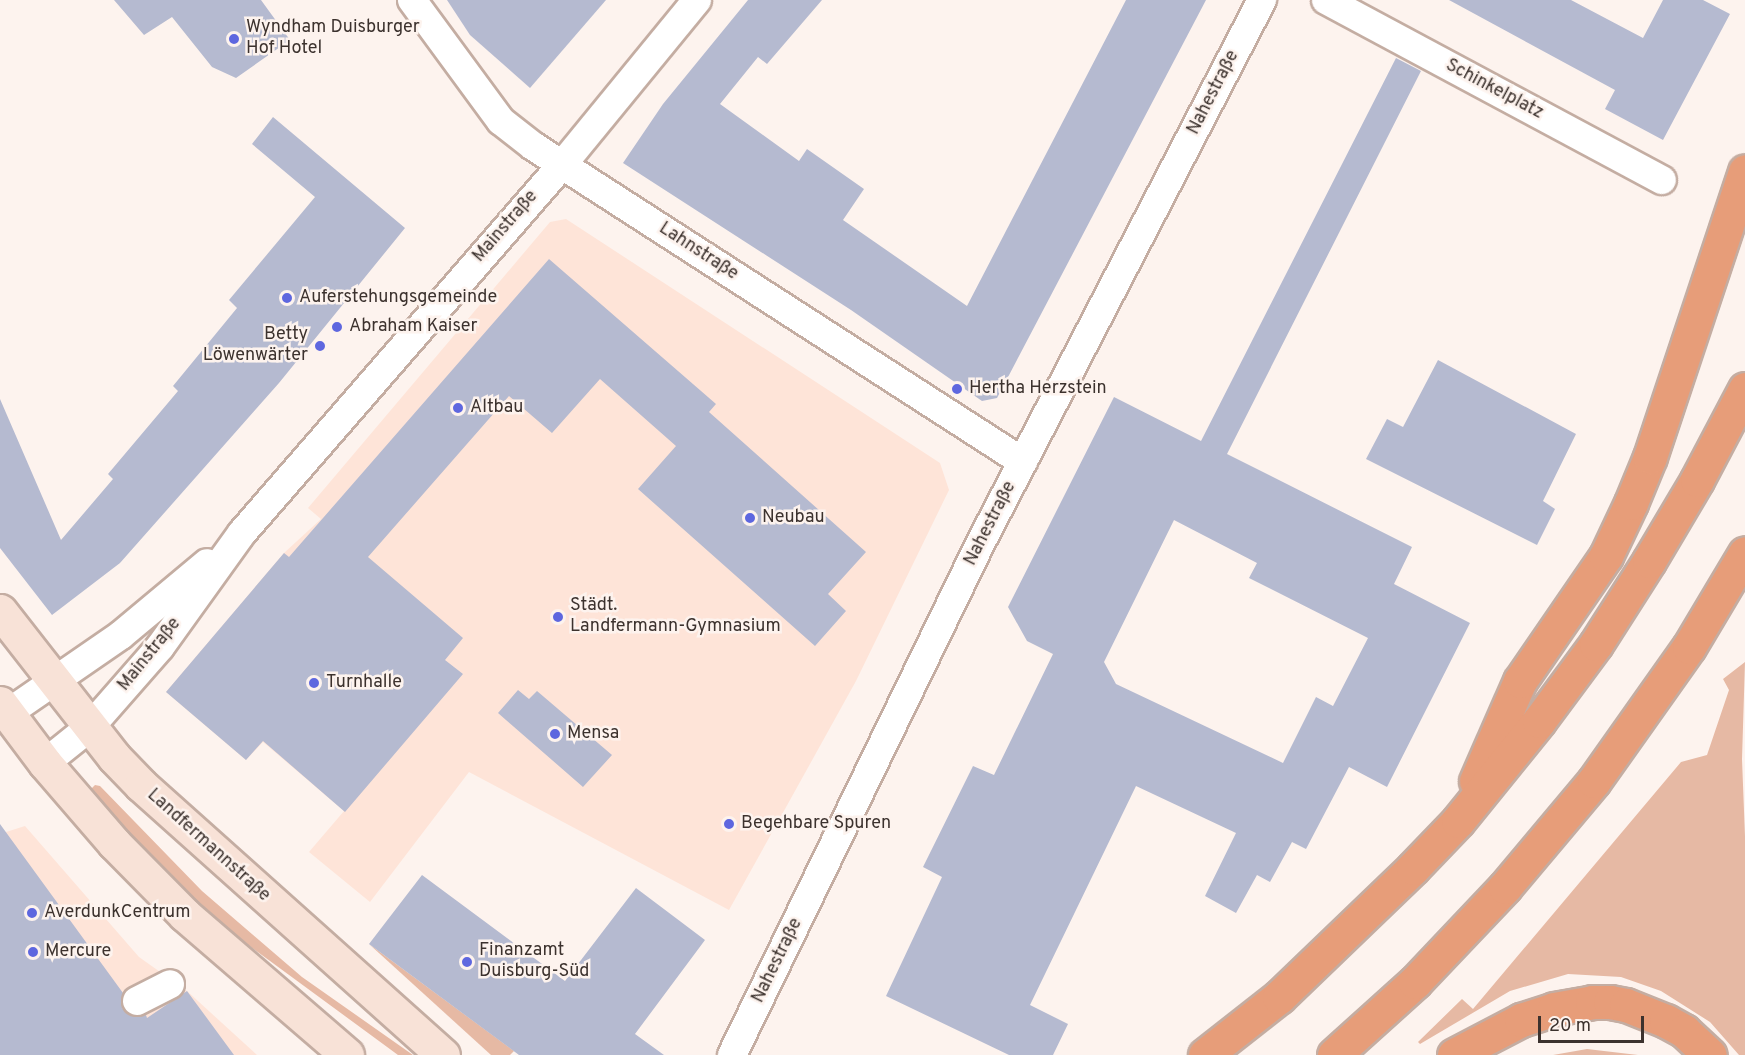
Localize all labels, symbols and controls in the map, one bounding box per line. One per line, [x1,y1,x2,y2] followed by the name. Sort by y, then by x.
[246,18,420,60] place label: Wyndham Duisburger Hof Hotel
[227,32,241,46] marker: Wyndham Duisburger Hof Hotel
[1184,47,1244,139] street label: Nahestraße
[1441,55,1547,125] street label: Schinkelplatz
[469,187,543,267] street label: Mainstraße
[654,218,742,286] street label: Lahnstraße
[299,287,497,309] place label: Auferstehungsgemeinde
[280,291,294,305] marker: Auferstehungsgemeinde
[349,316,478,338] place label: Abraham Kaiser
[330,320,344,334] marker: Abraham Kaiser
[203,325,308,368] place label: Betty Löwenwärter
[313,339,327,353] marker: Betty Löwenwärter
[969,378,1107,400] place label: Hertha Herzstein
[950,382,964,396] marker: Hertha Herzstein
[470,397,523,419] place label: Altbau
[451,401,465,415] marker: Altbau
[961,478,1021,570] street label: Nahestraße
[762,507,825,529] place label: Neubau
[743,511,757,525] marker: Neubau
[570,596,781,638] place label: Städt. Landfermann-Gymnasium
[551,610,565,624] marker: Städt. Landfermann-Gymnasium
[114,614,186,696] street label: Mainstraße
[326,672,402,694] place label: Turnhalle
[307,676,321,690] marker: Turnhalle
[567,723,619,745] place label: Mensa
[548,727,562,741] marker: Mensa
[142,785,274,907] street label: Landfermannstraße
[741,813,891,835] place label: Begehbare Spuren
[722,817,736,831] marker: Begehbare Spuren
[44,902,191,924] place label: AverdunkCentrum
[25,906,39,920] marker: AverdunkCentrum
[748,915,808,1007] street label: Nahestraße
[45,941,111,963] place label: Mercure
[479,941,589,984] place label: Finanzamt Duisburg-Süd
[26,945,40,959] marker: Mercure
[460,955,474,969] marker: Finanzamt Duisburg-Süd
[1541,1004,1648,1042] scale bar
[1549,1015,1591,1038] text: 20 m

